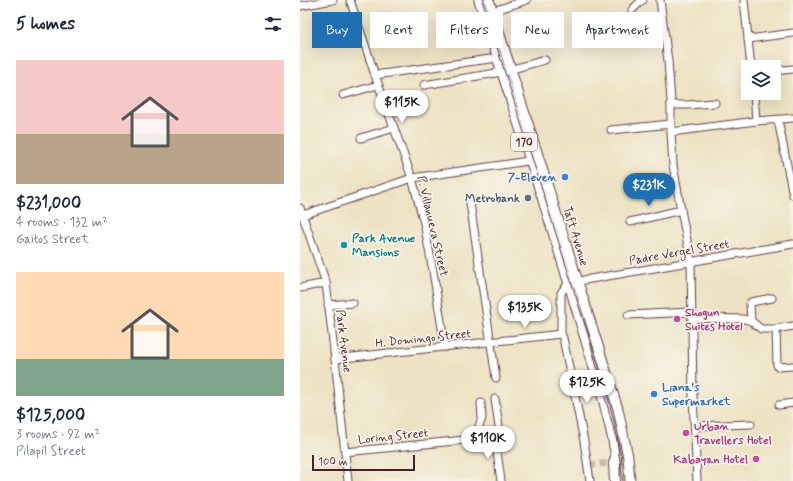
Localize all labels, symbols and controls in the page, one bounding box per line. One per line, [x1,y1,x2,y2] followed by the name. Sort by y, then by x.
[312,12,362,48] chip: Buy
[370,12,428,48] chip: Rent
[436,12,503,48] chip: Filters
[511,12,564,48] chip: New
[572,12,663,48] chip: Apartment
[16,13,75,35] text: 5 homes
[262,13,284,35] icon: filters
[741,60,781,100] map controls
[741,60,781,100] button: layers
[114,86,186,158] icon: home
[374,90,430,124] pin: $115K
[384,94,420,111] text: $115K
[511,133,537,151] road number: 170
[508,170,558,186] place label: 7-Eleven
[560,172,570,182] marker: 7-Eleven
[621,173,677,207] pin: $231K
[413,174,451,279] street label: P. Villanueva Street
[632,177,666,194] text: $231K
[465,191,520,207] place label: Metrobank
[16,192,81,214] text: $231,000
[523,193,533,203] marker: Metrobank
[558,204,592,268] street label: Taft Avenue
[16,214,108,231] text: 4 rooms · 132 m²
[16,231,89,248] text: Gaitos Street
[352,231,416,261] place label: Park Avenue Mansions
[628,236,731,270] street label: Padre Vergel Street
[339,240,349,250] marker: Park Avenue Mansions
[497,295,553,329] pin: $135K
[114,298,186,370] icon: home
[507,299,543,316] text: $135K
[685,305,743,335] place label: Shogun Suites Hotel
[331,309,355,373] street label: Park Avenue
[672,314,682,324] marker: Shogun Suites Hotel
[375,326,472,352] street label: H. Domingo Street
[559,370,615,404] pin: $125K
[569,374,605,391] text: $125K
[662,380,731,410] place label: Liana's Supermarket
[649,389,659,399] marker: Liana's Supermarket
[16,404,85,426] text: $125,000
[694,419,772,449] place label: Urban Travellers Hotel
[357,425,429,449] street label: Loring Street
[16,426,100,443] text: 3 rooms · 92 m²
[460,426,516,460] pin: $110K
[681,428,691,438] marker: Urban Travellers Hotel
[470,430,506,447] text: $110K
[16,443,86,460] text: Pilapil Street
[673,452,748,468] place label: Kabayan Hotel
[312,453,415,472] scale bar
[751,454,761,464] marker: Kabayan Hotel
[318,455,348,469] text: 100 m

